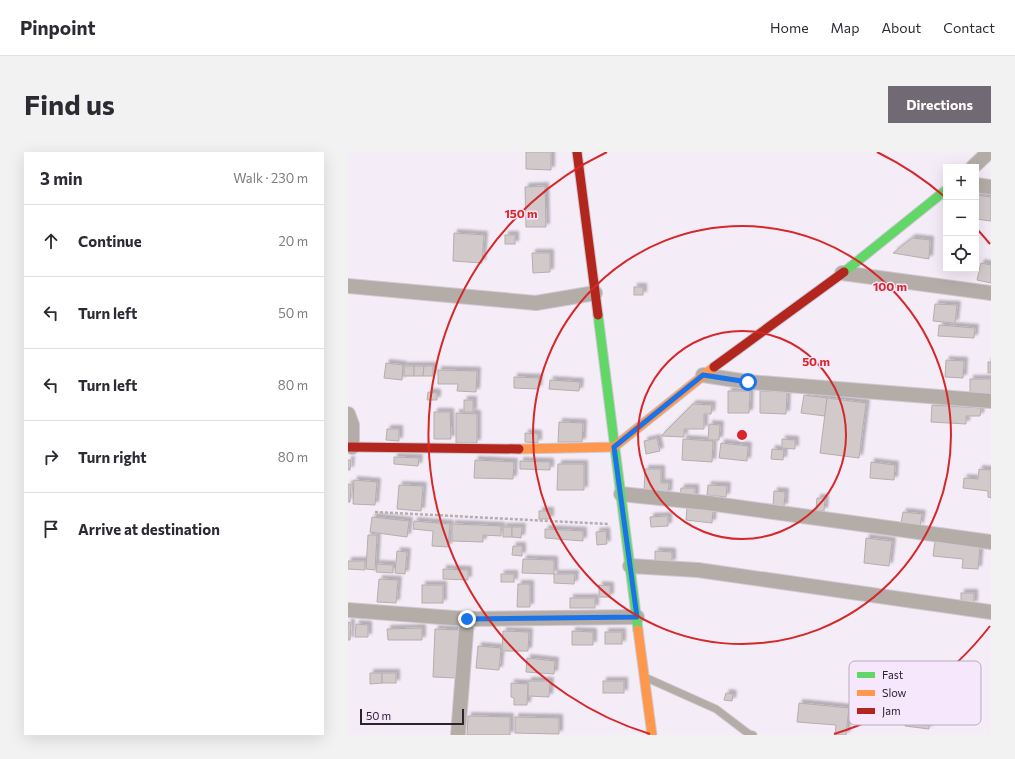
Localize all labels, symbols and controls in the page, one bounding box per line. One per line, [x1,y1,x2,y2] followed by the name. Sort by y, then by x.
[20,16,96,39] text: Pinpoint
[770,19,809,36] text: Home
[831,19,859,36] text: Map
[881,19,921,36] text: About
[943,19,995,36] text: Contact
[888,86,991,123] button: Directions
[24,87,115,121] text: Find us
[943,164,979,272] map controls
[943,164,979,200] button: +
[40,168,83,189] text: 3 min
[233,170,308,186] text: Walk · 230 m
[943,200,979,236] button: −
[504,206,538,220] text: 150 m
[40,230,62,252] icon: ahead
[78,232,142,250] text: Continue
[279,233,308,249] text: 20 m
[943,236,979,272] button: locate
[873,279,907,293] text: 100 m
[40,302,62,324] icon: left
[78,304,137,322] text: Turn left
[278,305,308,321] text: 50 m
[802,354,830,368] text: 50 m
[739,373,757,391] route start
[40,374,62,396] icon: left
[78,376,137,394] text: Turn left
[278,377,308,393] text: 80 m
[735,428,749,442] centre of rings
[40,446,62,468] icon: right
[78,448,147,466] text: Turn right
[278,449,308,465] text: 80 m
[40,518,62,540] icon: arrive
[78,520,220,538] text: Arrive at destination
[458,610,476,628] route end
[849,661,981,725] legend
[882,668,904,681] text: Fast
[882,686,907,699] text: Slow
[882,704,901,718] text: Jam
[360,707,464,726] scale bar
[366,709,391,722] text: 50 m

